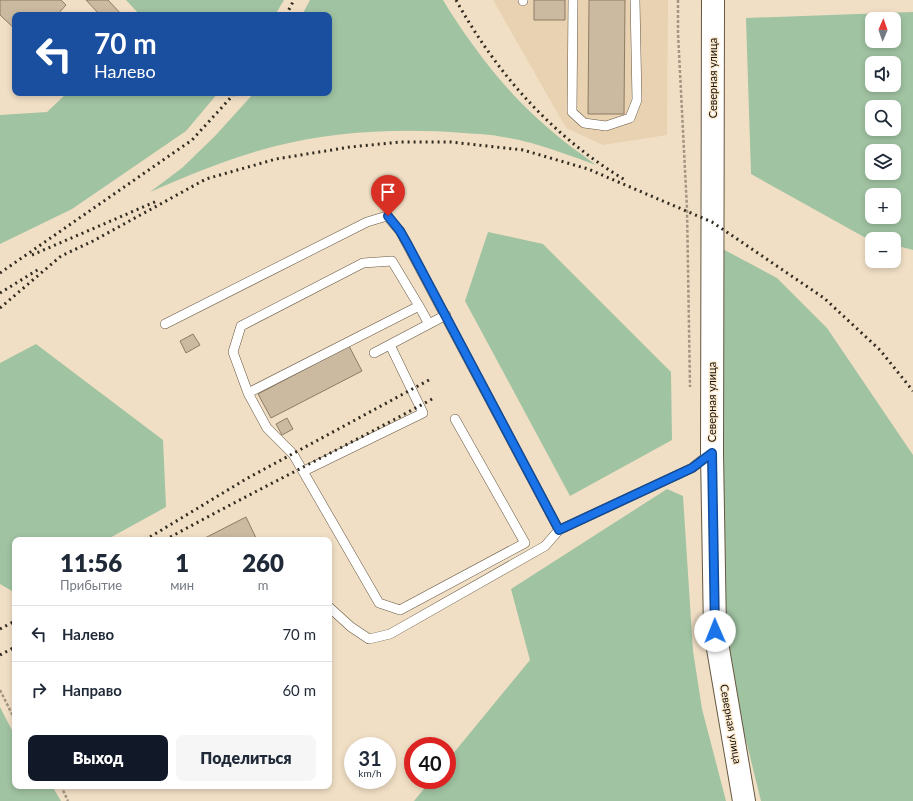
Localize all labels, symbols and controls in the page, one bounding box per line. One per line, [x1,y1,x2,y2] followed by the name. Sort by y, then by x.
[865,12,901,48] north arrow
[865,12,901,268] map controls
[94,26,157,60] text: 70 m
[28,28,80,80] icon: left
[706,38,719,118] street label: Северная улица
[865,56,901,92] button: sound
[94,60,156,82] text: Налево
[865,100,901,136] button: search
[865,144,901,180] button: layers
[371,175,405,216] pin
[377,181,399,203] icon: arrive
[865,188,901,224] button: +
[865,232,901,268] button: −
[705,362,718,442] street label: Северная улица
[60,548,122,577] text: 11:56
[175,548,189,577] text: 1
[242,548,284,577] text: 260
[60,577,122,593] text: Прибытие
[170,577,194,593] text: мин
[258,577,268,593] text: m
[694,610,736,652] position arrow
[28,623,50,645] icon: left
[62,625,114,643] text: Налево
[282,625,316,643] text: 70 m
[28,679,50,701] icon: right
[62,681,122,699] text: Направо
[282,681,316,699] text: 60 m
[718,683,745,765] street label: Северная улица
[28,735,168,781] button: Выход
[176,735,316,781] button: Поделиться
[404,737,456,789] speed limit sign: 40
[358,746,382,770] text: 31
[358,767,382,779] text: km/h

